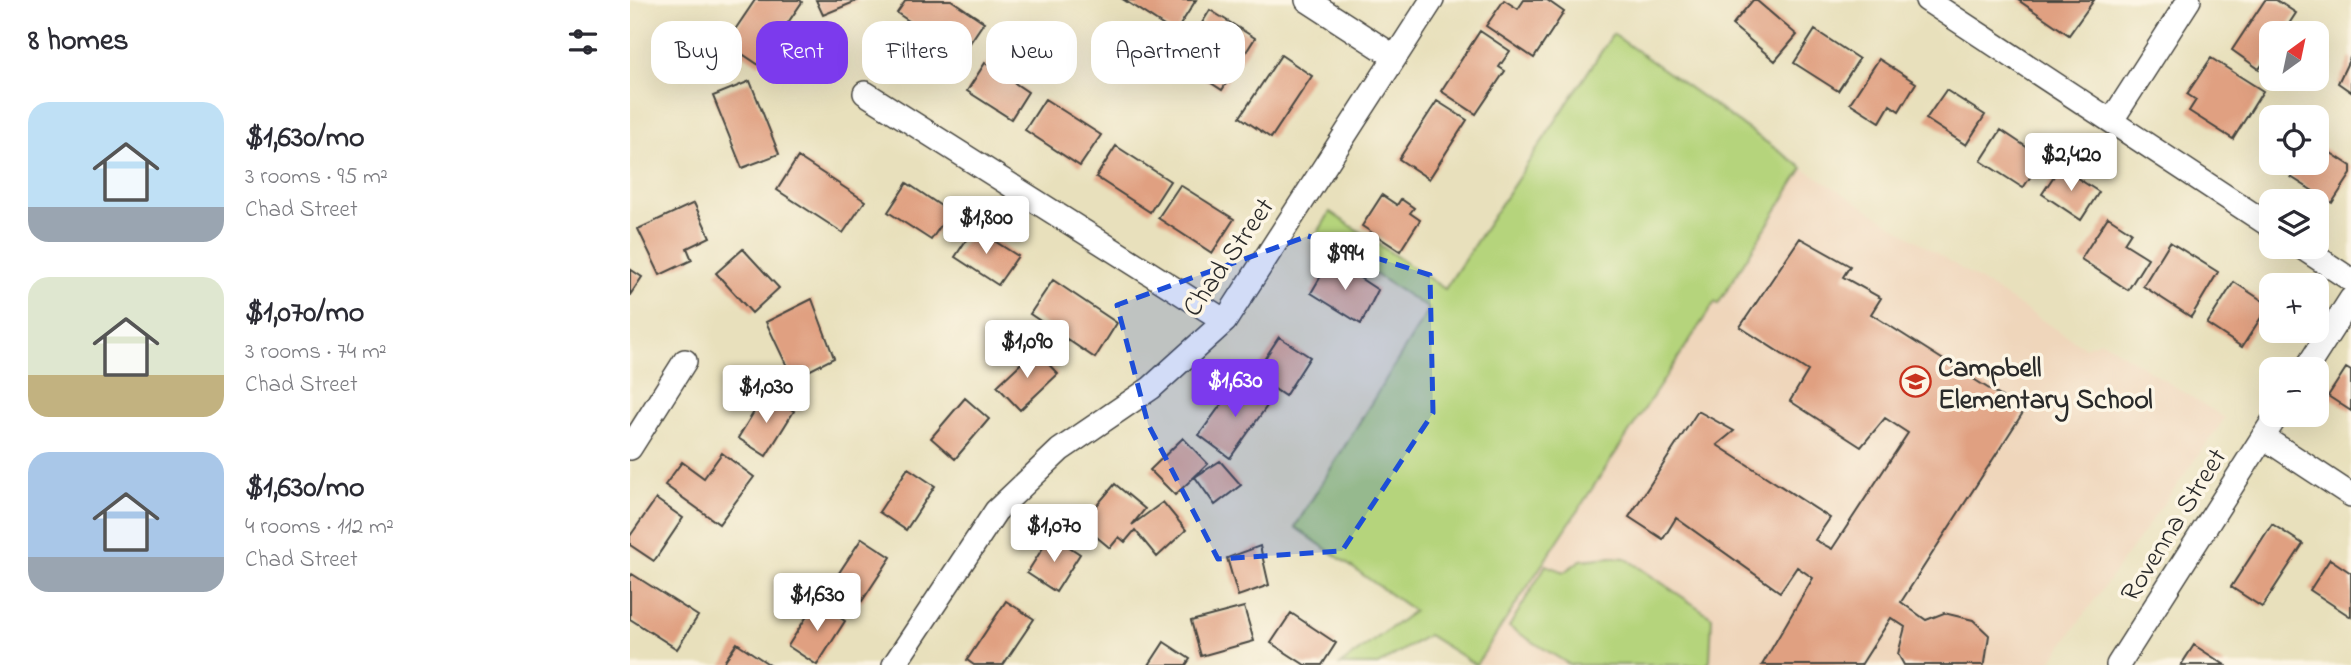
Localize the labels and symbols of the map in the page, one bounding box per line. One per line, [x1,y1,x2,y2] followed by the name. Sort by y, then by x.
[2259,21,2329,91] north arrow
[2014,134,2128,193] pin: $2,420
[1174,190,1286,326] street label: Chad Street
[929,196,1043,256] pin: $1,800
[1304,232,1386,292] pin: $994
[970,320,1084,380] pin: $1,090
[1938,349,2153,422] place label: Campbell Elementary School
[1178,360,1292,419] pin: $1,630
[1898,365,1932,399] school or university icon: Campbell Elementary School
[709,366,823,425] pin: $1,030
[2111,441,2239,611] street label: Rovenna Street
[997,504,1111,564] pin: $1,070
[760,574,874,633] pin: $1,630

